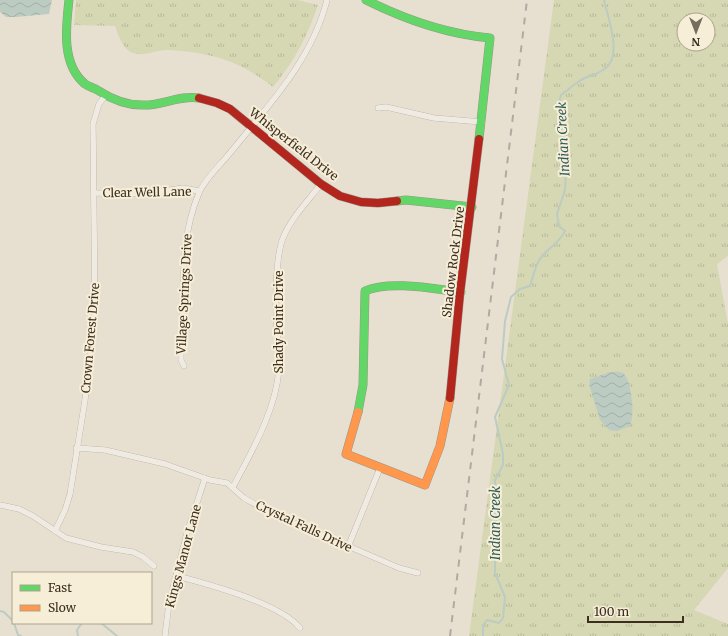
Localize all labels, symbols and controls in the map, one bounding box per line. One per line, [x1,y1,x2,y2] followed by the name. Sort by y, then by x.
[676,12,716,52] north arrow
[691,35,700,49] text: N
[553,101,573,177] water label: Indian Creek
[246,104,342,183] street label: Whisperfield Drive
[102,184,192,200] street label: Clear Well Lane
[439,206,467,318] street label: Shadow Rock Drive
[173,233,195,356] street label: Village Springs Drive
[271,270,286,374] street label: Shady Point Drive
[78,282,102,394] street label: Crown Forest Drive
[487,486,504,560] water label: Indian Creek
[253,497,355,555] street label: Crystal Falls Drive
[162,503,204,609] street label: Kings Manor Lane
[12,572,152,624] legend
[48,580,72,595] text: Fast
[588,598,683,624] scale bar
[48,600,77,615] text: Slow
[594,604,629,619] text: 100 m

